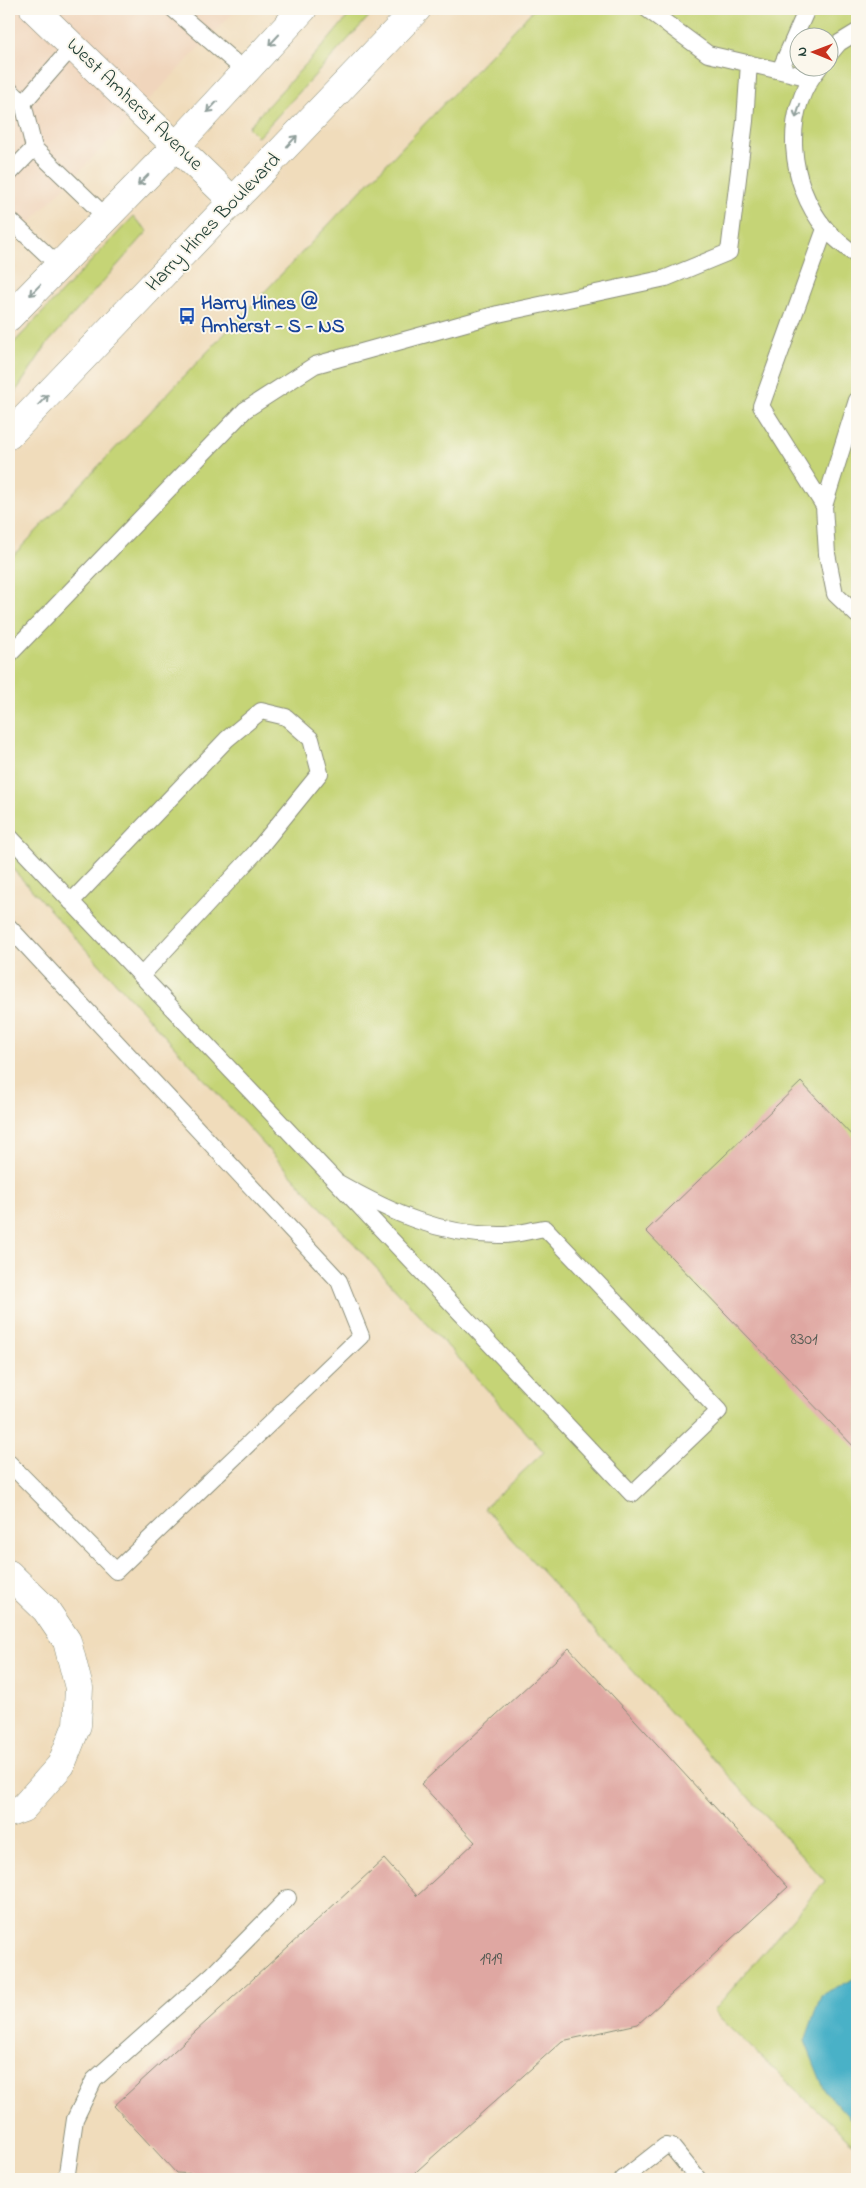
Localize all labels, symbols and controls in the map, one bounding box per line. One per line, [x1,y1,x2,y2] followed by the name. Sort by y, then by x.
[788,28,838,78] north arrow
[59,32,209,178] street label: West Amherst Avenue
[268,34,280,46] one-way arrow
[792,47,813,57] text: N
[206,101,218,113] one-way arrow
[793,103,802,118] one-way arrow
[286,134,298,147] one-way arrow
[140,147,288,299] street label: Harry Hines Boulevard
[137,174,149,186] one-way arrow
[29,284,41,296] one-way arrow
[201,290,345,342] place label: Harry Hines @ Amherst - S - NS
[177,306,197,326] bus stop icon: Harry Hines @ Amherst - S - NS
[37,394,49,406] one-way arrow
[790,1327,818,1353] house number: 8301
[480,1947,503,1973] house number: 1919

